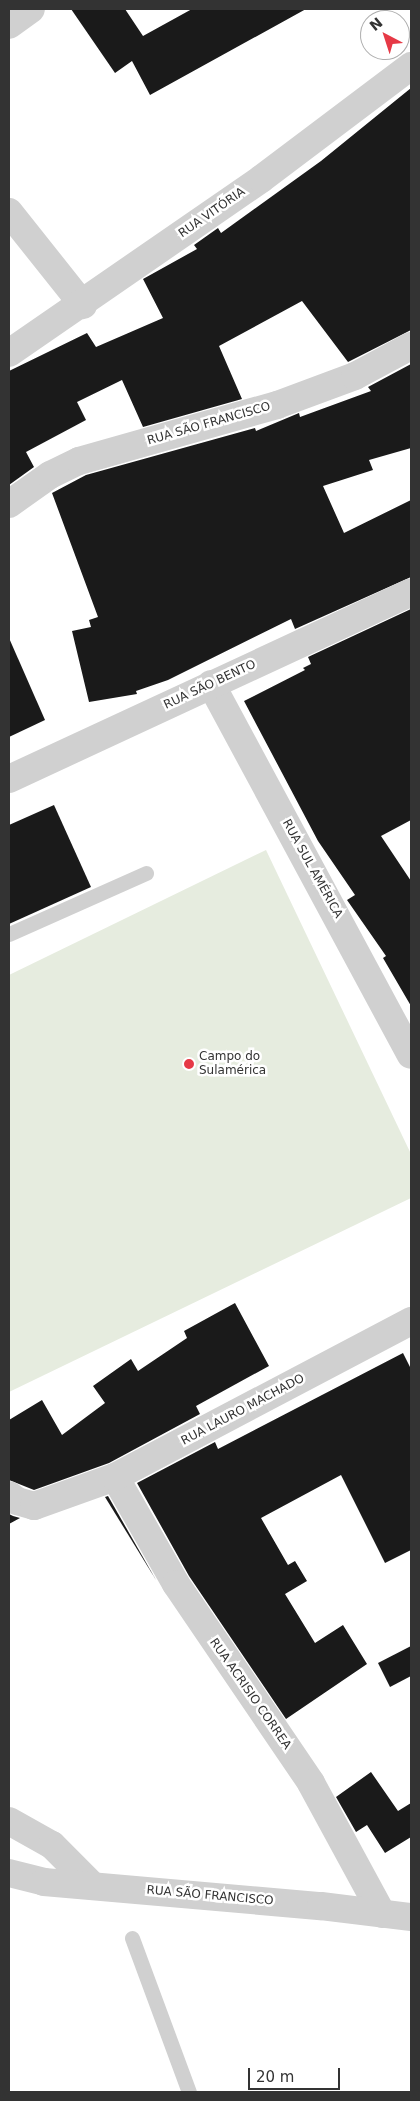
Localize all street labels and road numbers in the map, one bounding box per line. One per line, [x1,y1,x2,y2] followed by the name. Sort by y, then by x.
[176,185,248,241] street label: RUA VITÓRIA
[146,400,272,448] street label: RUA SÃO FRANCISCO
[162,657,258,713] street label: RUA SÃO BENTO
[279,817,345,921] street label: RUA SUL AMÉRICA
[179,1371,307,1449] street label: RUA LAURO MACHADO
[206,1636,294,1752] street label: RUA ACRISIO CORREA
[146,1883,274,1909] street label: RUA SÃO FRANCISCO

